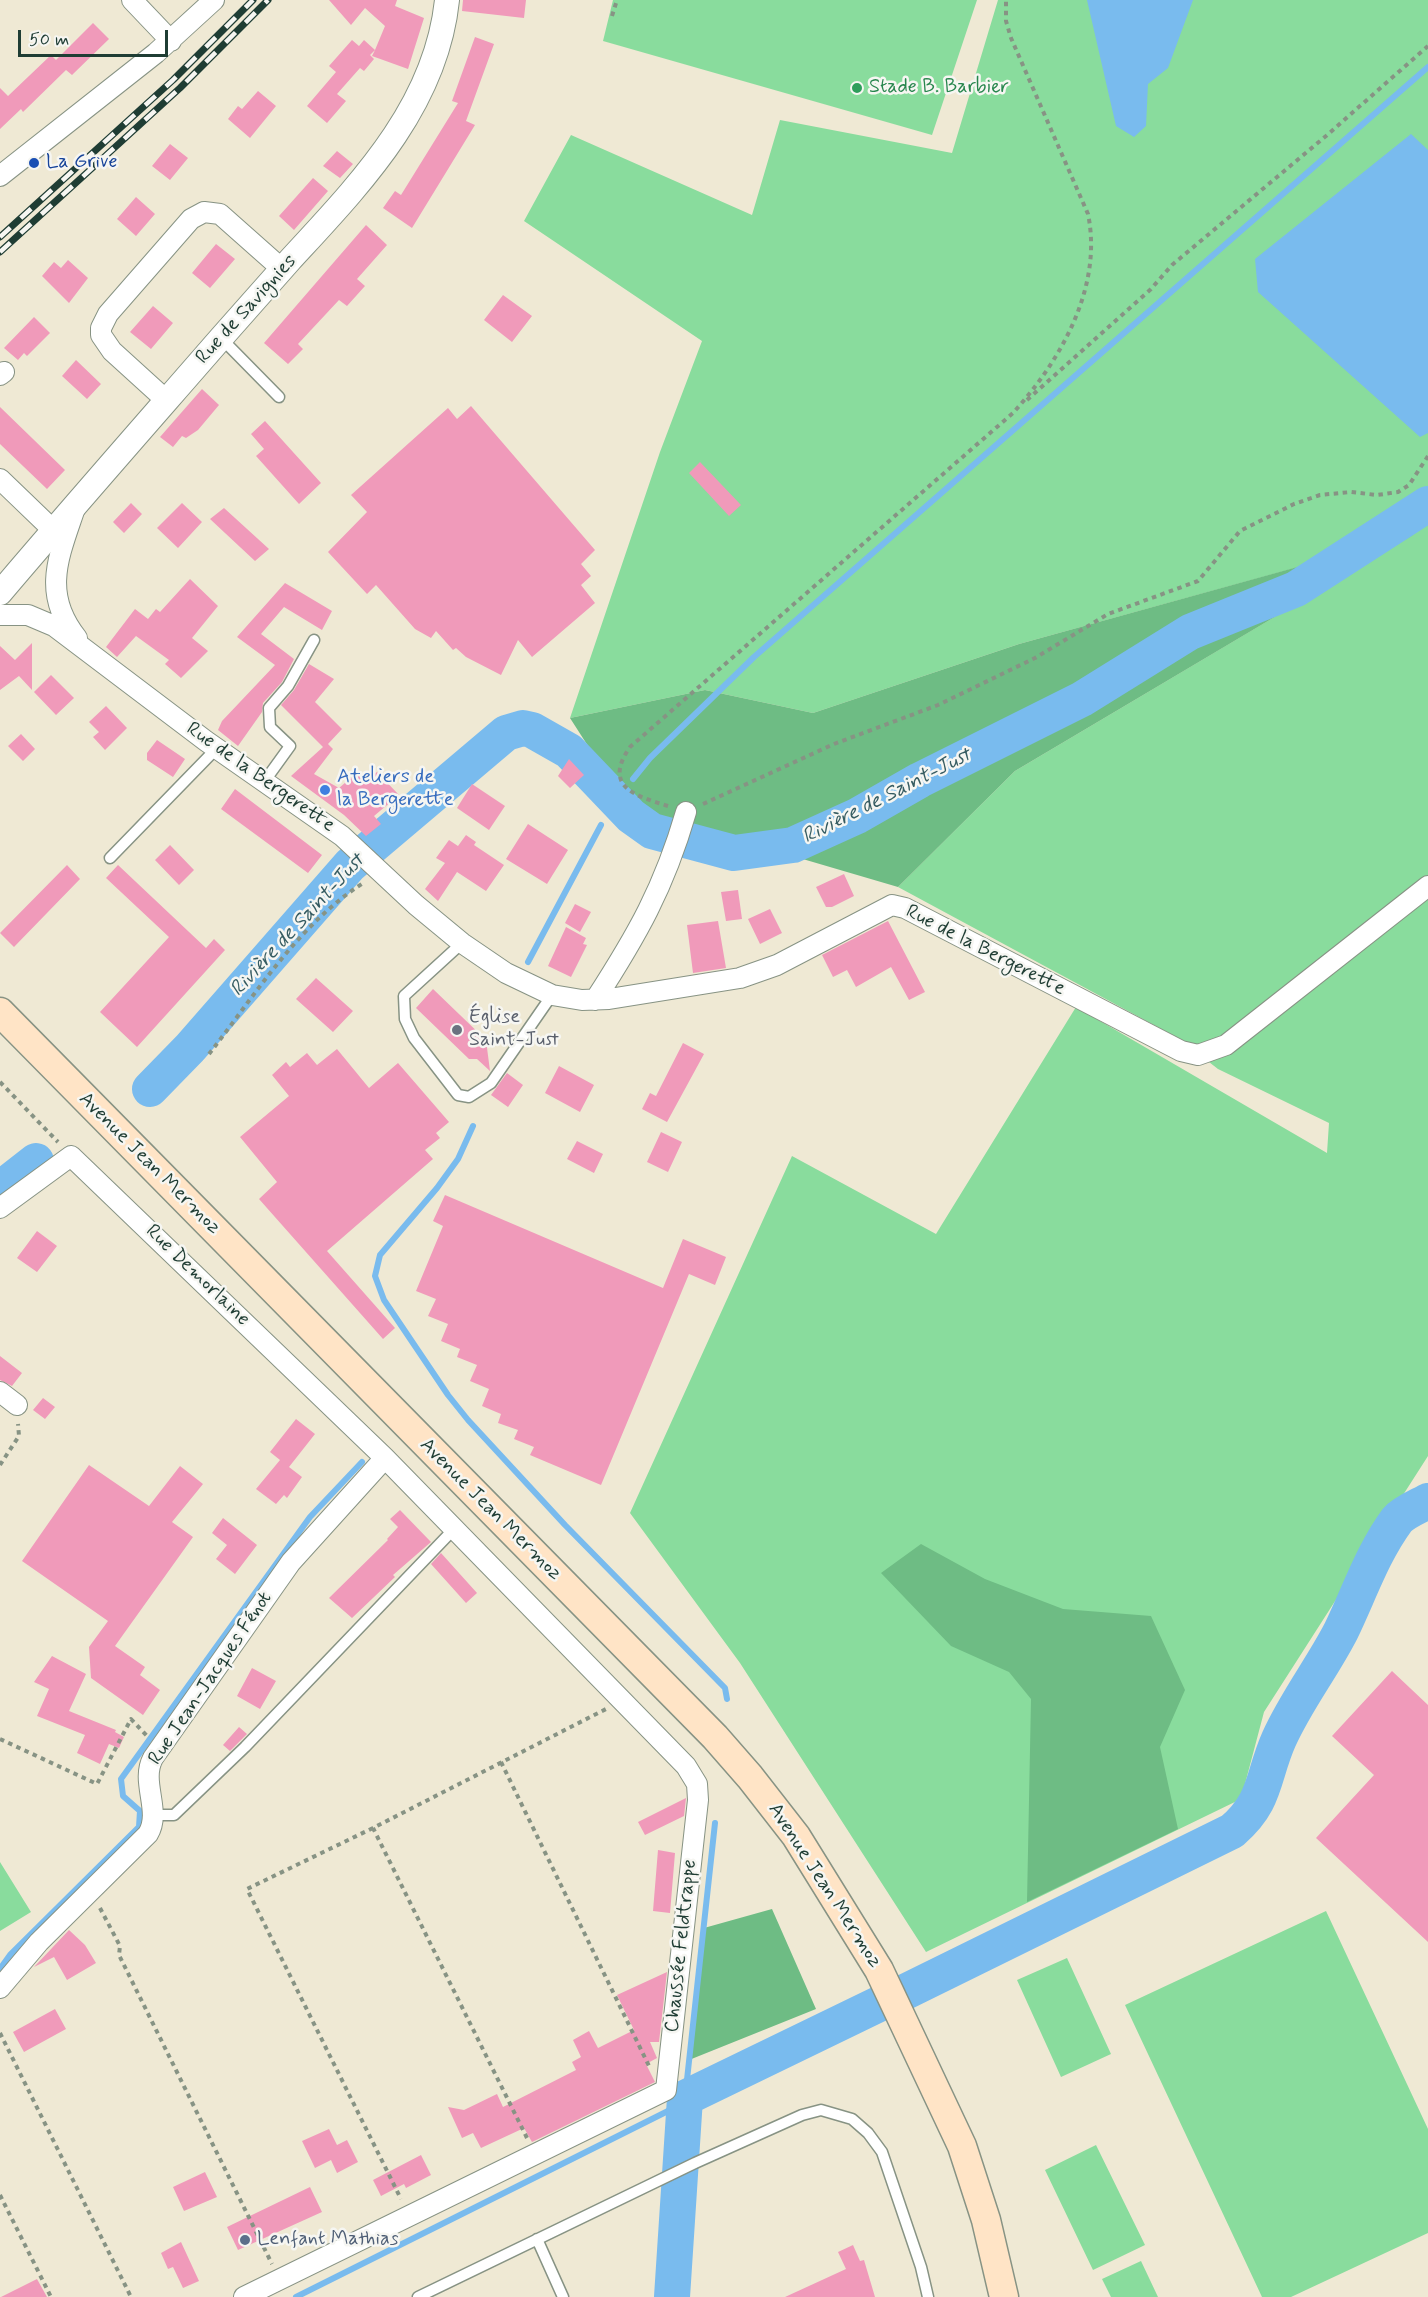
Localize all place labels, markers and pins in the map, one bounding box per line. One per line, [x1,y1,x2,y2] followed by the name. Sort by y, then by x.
[869,76,1009,100] place label: Stade B. Barbier
[850,81,864,95] marker: Stade B. Barbier
[46,151,117,175] place label: La Grive
[27,156,41,170] marker: La Grive
[337,766,454,813] place label: Ateliers de la Bergerette
[318,783,332,797] marker: Ateliers de la Bergerette
[469,1006,559,1053] place label: Église Saint-Just
[450,1023,464,1037] marker: Église Saint-Just
[257,2228,399,2252] place label: Lenfant Mathias
[238,2233,252,2247] marker: Lenfant Mathias

